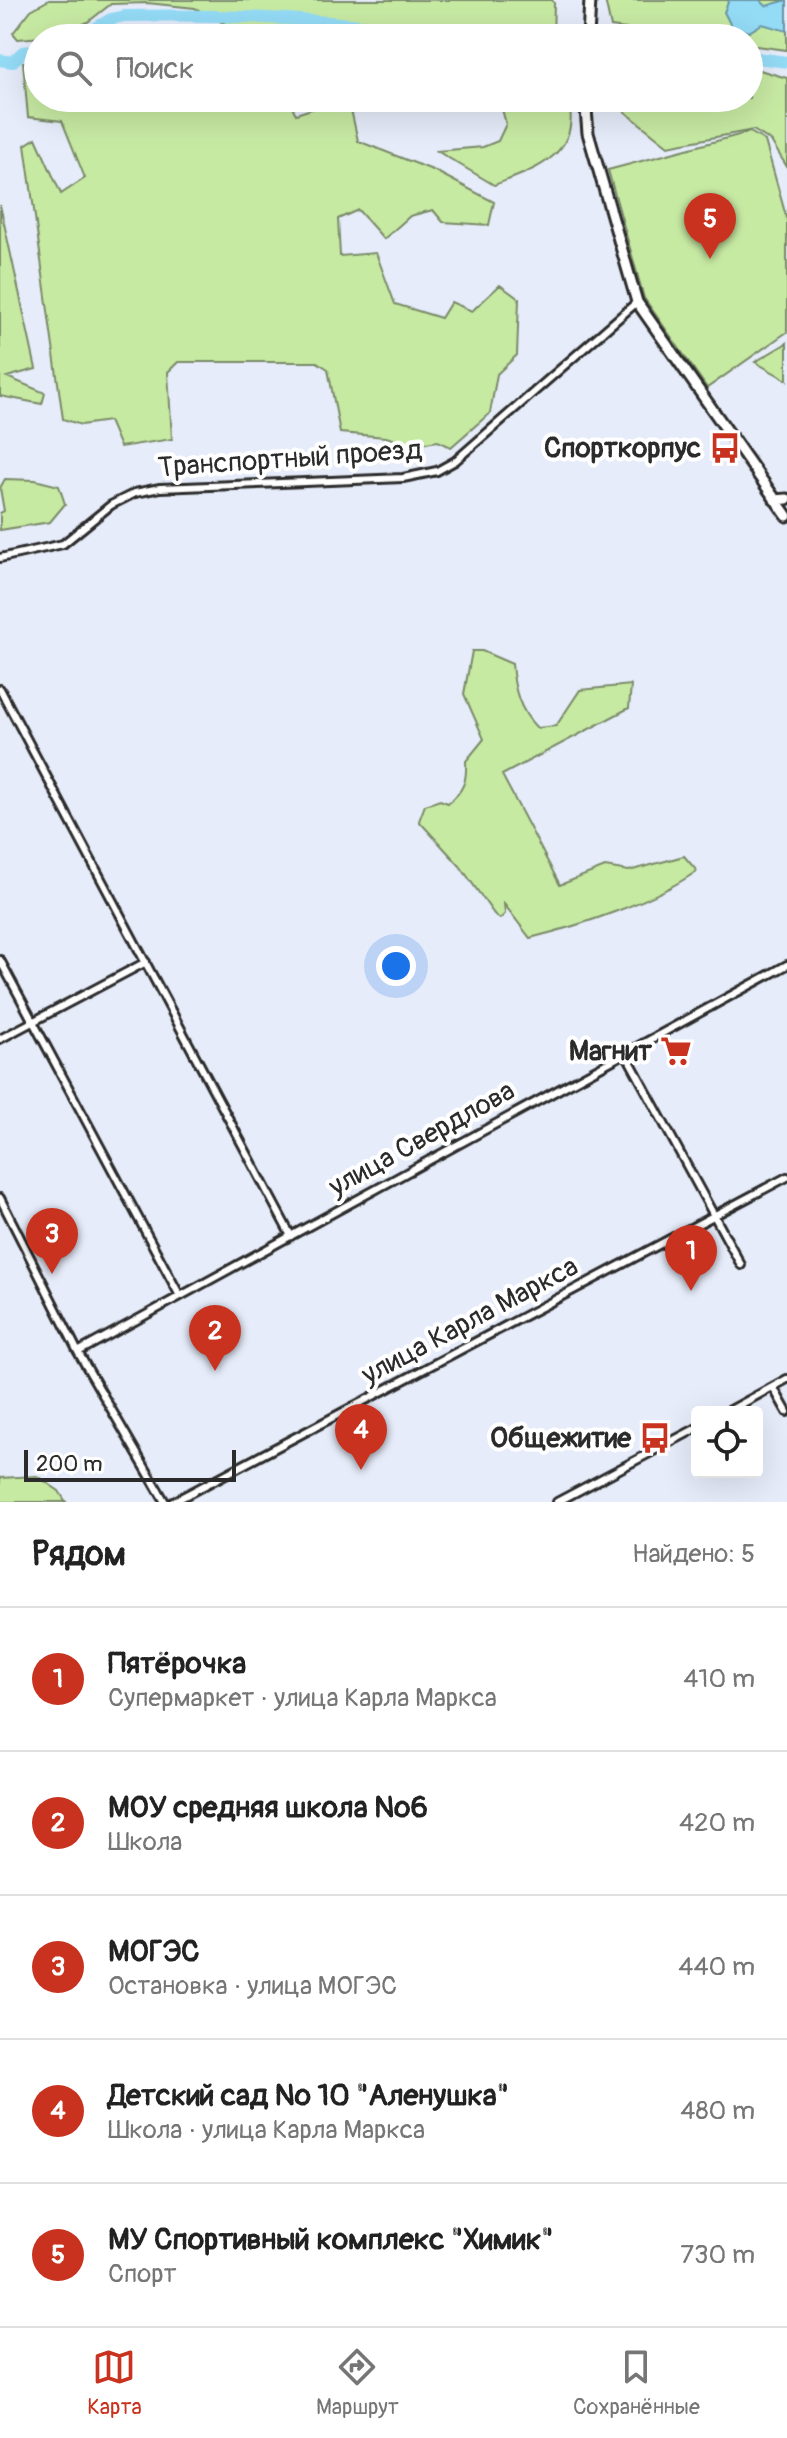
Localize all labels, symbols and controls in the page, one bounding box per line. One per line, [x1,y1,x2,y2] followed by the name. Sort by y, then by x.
[24,24,763,112] search box
[52,46,96,90] icon: search
[116,50,194,87] text: Поиск
[684,193,736,259] pin: 5
[544,431,701,466] place label: Спорткорпус
[708,431,742,465] bus stop icon: Спорткорпус
[157,432,423,486] street label: Транспортный проезд
[376,946,416,986] your location
[569,1034,653,1069] place label: Магнит
[659,1034,693,1068] supermarket icon: Магнит
[322,1073,521,1205] street label: улица Свердлова
[26,1208,78,1274] pin: 3
[665,1225,717,1291] pin: 1
[355,1249,584,1393] street label: улица Карла Маркса
[189,1305,241,1371] pin: 2
[335,1404,387,1470] pin: 4
[691,1406,763,1478] map controls
[691,1406,763,1478] button: locate
[490,1421,632,1456] place label: Общежитие
[638,1421,672,1455] bus stop icon: Общежитие
[24,1446,236,1482] scale bar
[36,1450,103,1478] text: 200 m
[32,1533,126,1576] text: Рядом
[632,1538,755,1570] text: Найдено: 5
[108,1645,246,1682] text: Пятёрочка
[53,1663,63,1695] text: 1
[683,1663,755,1695] text: 410 m
[108,1682,497,1714] text: Супермаркет · улица Карла Маркса
[108,1789,428,1826] text: МОУ средняя школа №6
[51,1807,65,1839] text: 2
[679,1807,755,1839] text: 420 m
[108,1826,182,1858] text: Школа
[108,1933,200,1970] text: МОГЭС
[51,1951,65,1983] text: 3
[678,1951,755,1983] text: 440 m
[108,1970,397,2002] text: Остановка · улица МОГЭС
[108,2077,509,2114] text: Детский сад № 10 "Аленушка"
[50,2095,66,2127] text: 4
[680,2095,755,2127] text: 480 m
[108,2114,425,2146] text: Школа · улица Карла Маркса
[108,2221,553,2258] text: МУ Спортивный комплекс "Химик"
[51,2239,65,2271] text: 5
[680,2239,755,2271] text: 730 m
[108,2258,177,2290] text: Спорт
[87,2345,142,2421] tab: Карта
[316,2345,399,2421] tab: Маршрут
[573,2345,700,2421] tab: Сохранённые

